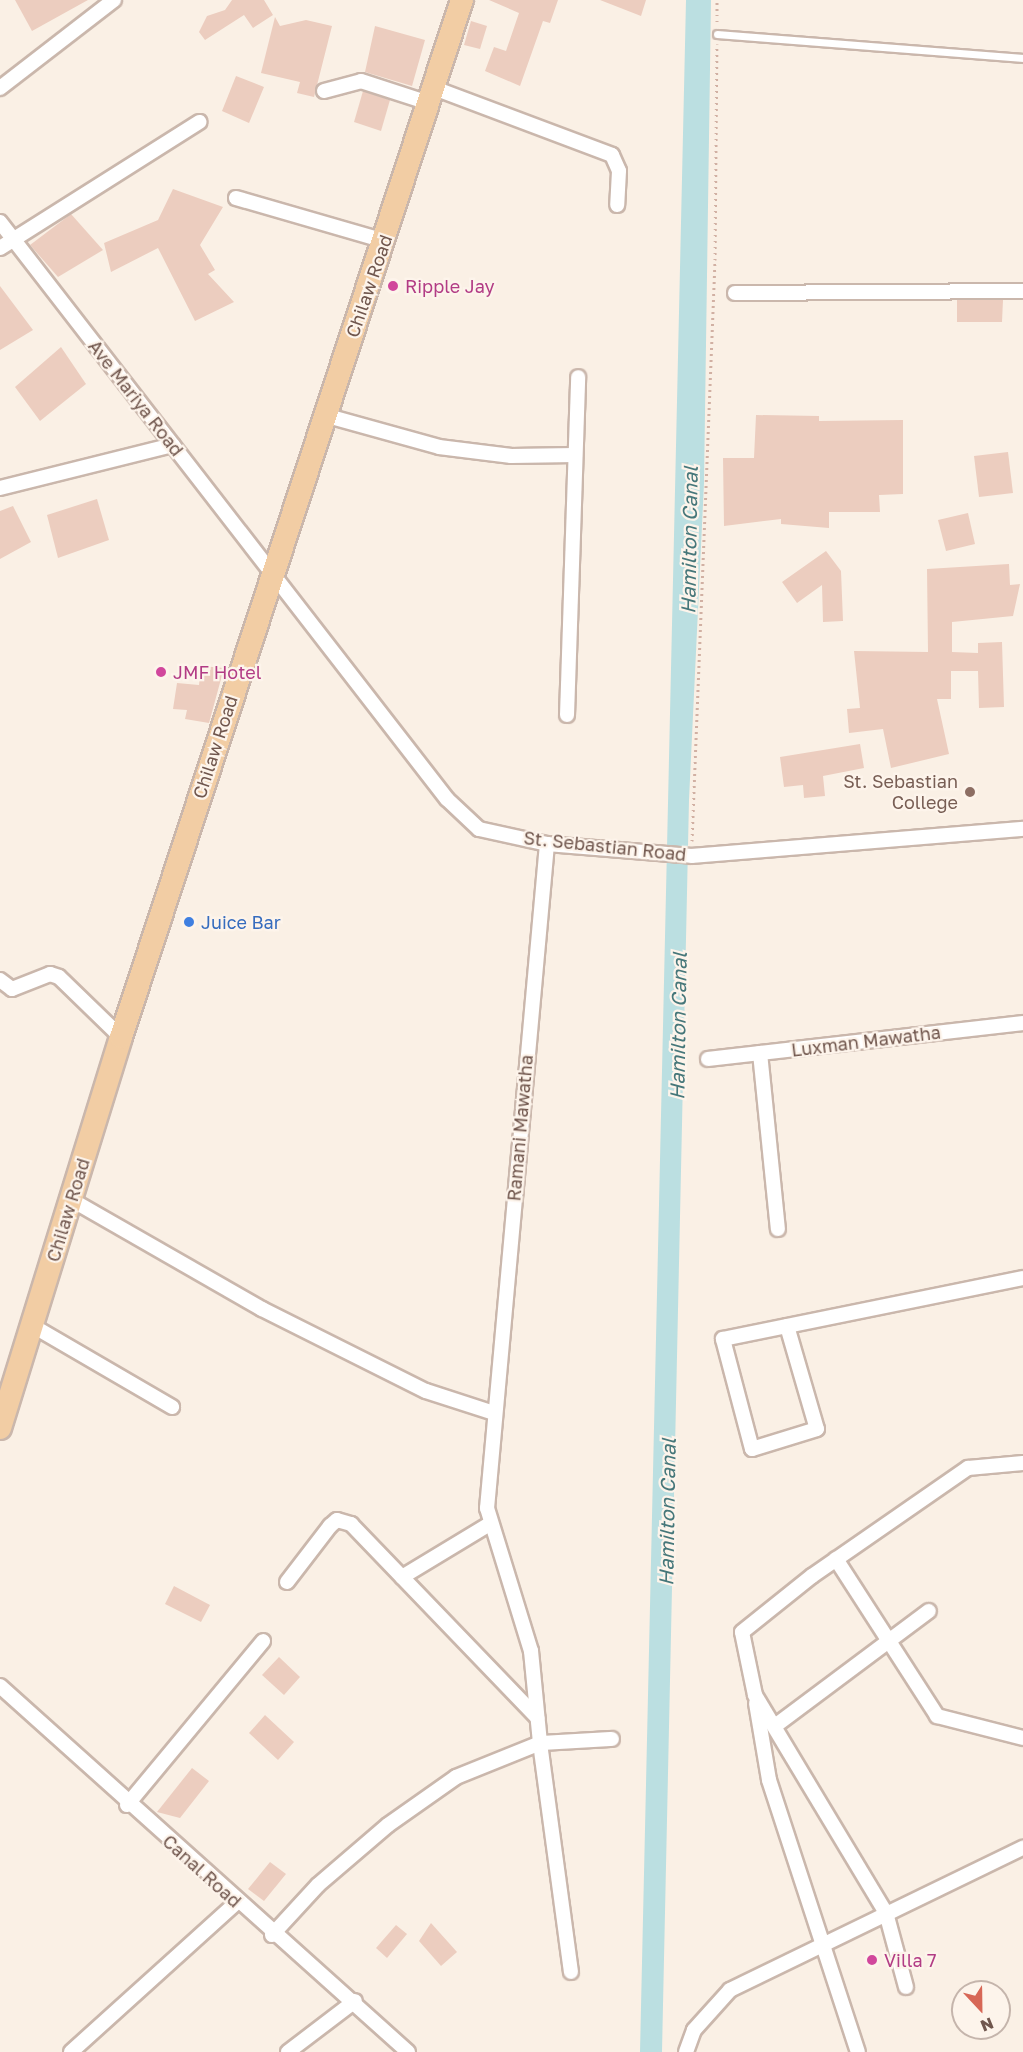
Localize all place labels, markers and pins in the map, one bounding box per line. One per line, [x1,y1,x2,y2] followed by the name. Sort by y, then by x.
[405,275,495,297] place label: Ripple Jay
[386,279,400,293] marker: Ripple Jay
[173,661,262,683] place label: JMF Hotel
[154,665,168,679] marker: JMF Hotel
[843,771,958,814] place label: St. Sebastian College
[963,785,977,799] marker: St. Sebastian College
[201,911,281,933] place label: Juice Bar
[182,915,196,929] marker: Juice Bar
[884,1949,937,1971] place label: Villa 7
[865,1953,879,1967] marker: Villa 7

